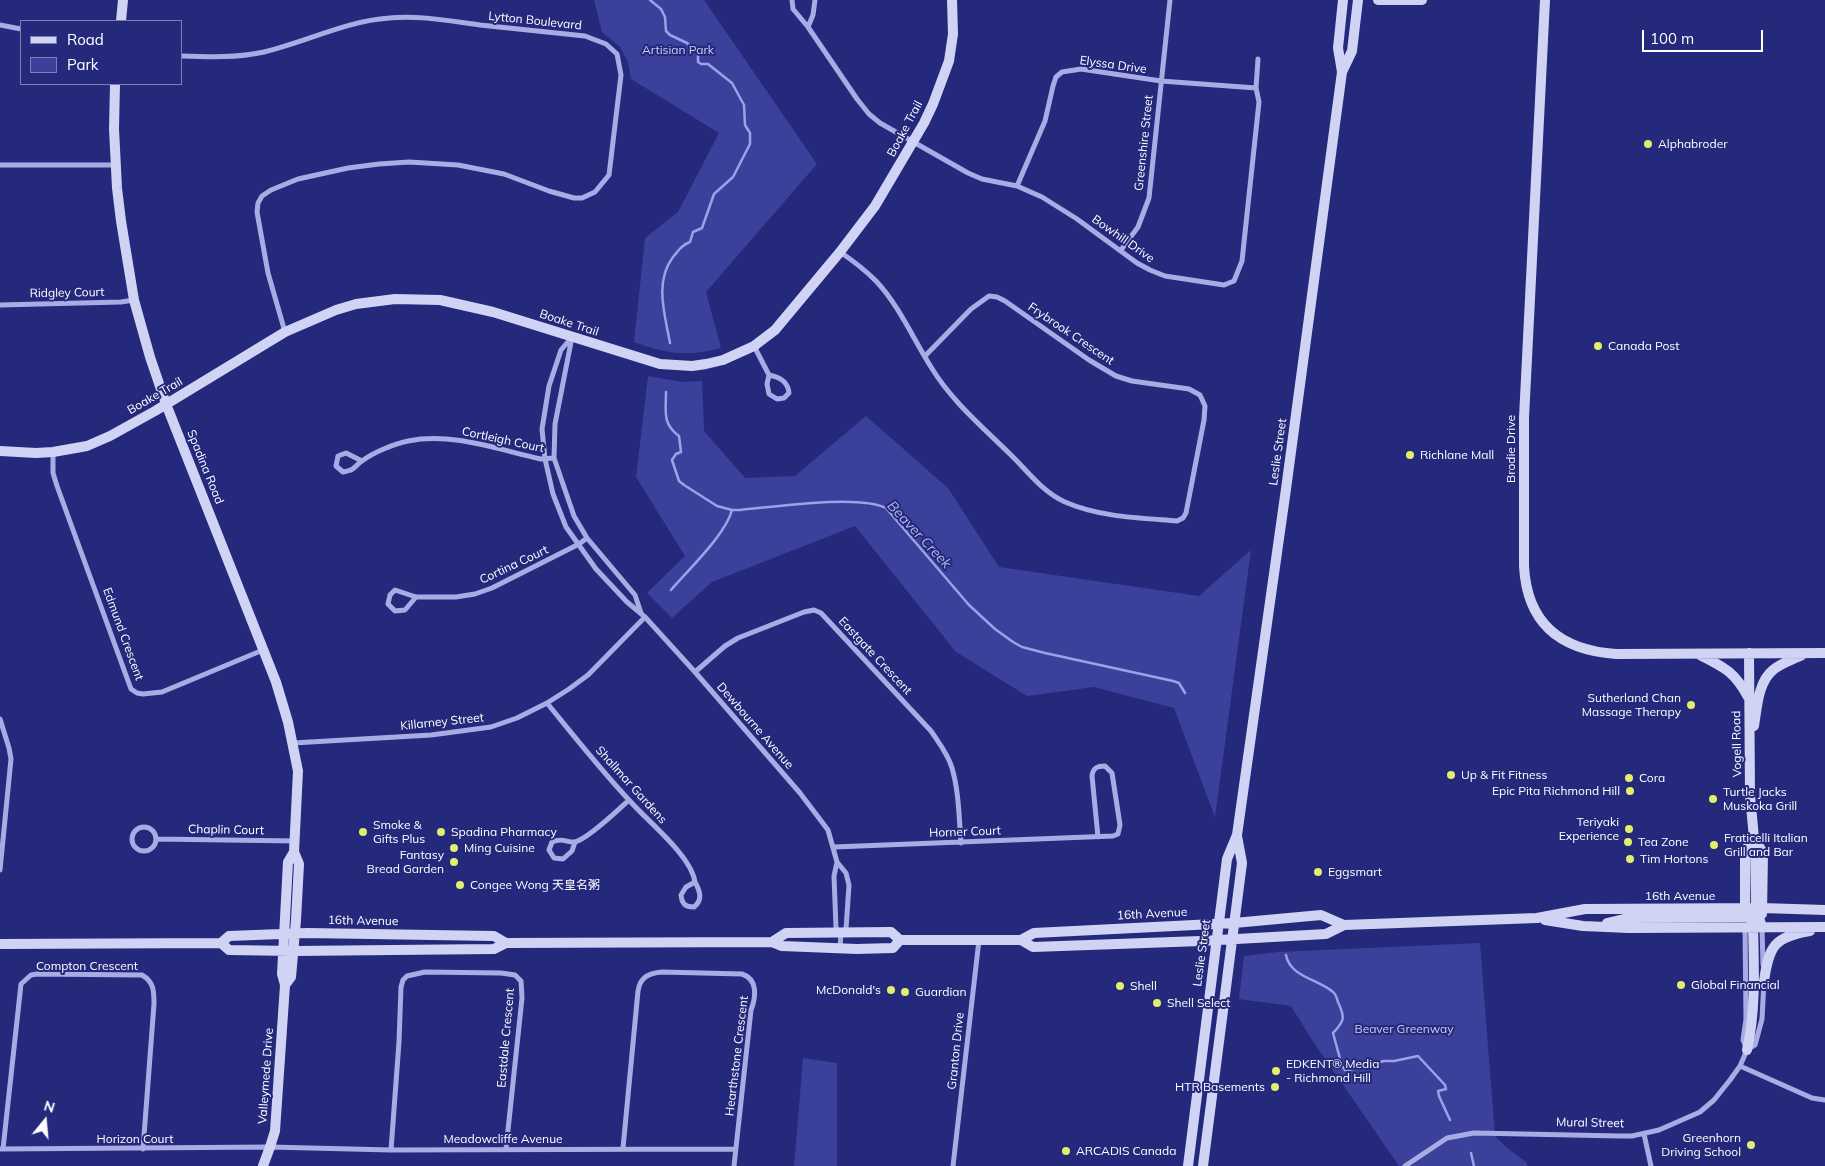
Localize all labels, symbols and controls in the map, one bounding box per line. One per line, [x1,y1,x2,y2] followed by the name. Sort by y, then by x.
[488,9,582,33] street label: Lytton Boulevard
[20,20,182,85] legend
[1645,20,1766,52] scale bar
[1650,29,1694,48] text: 100 m
[67,30,104,49] text: Road
[642,43,714,57] park label: Artisian Park
[1079,53,1147,77] street label: Elyssa Drive
[67,55,99,74] text: Park
[1132,94,1156,192] street label: Greenshire Street
[884,98,926,160] street label: Boake Trail
[1658,137,1728,151] place label: Alphabroder
[1642,138,1654,150] marker: Alphabroder
[1089,212,1157,266] street label: Bowhill Drive
[29,285,105,301] street label: Ridgley Court
[1025,300,1117,368] street label: Frybrook Crescent
[538,307,600,339] street label: Boake Trail
[1608,339,1679,353] place label: Canada Post
[1592,340,1604,352] marker: Canada Post
[125,374,185,418] street label: Boake Trail
[1504,415,1518,483] street label: Brodie Drive
[1266,418,1290,486] street label: Leslie Street
[461,424,545,456] street label: Cortleigh Court
[184,428,226,506] street label: Spadina Road
[1420,448,1494,462] place label: Richlane Mall
[1404,449,1416,461] marker: Richlane Mall
[883,498,955,572] water label: Beaver Creek
[477,543,551,587] street label: Cortina Court
[100,586,146,682] street label: Edmund Crescent
[835,614,915,698] street label: Eastgate Crescent
[714,680,796,772] street label: Dewbourne Avenue
[1582,691,1681,719] place label: Sutherland Chan Massage Therapy
[1685,699,1697,711] marker: Sutherland Chan Massage Therapy
[400,710,484,734] street label: Killarney Street
[1729,711,1745,777] street label: Vogell Road
[592,743,670,827] street label: Shallmar Gardens
[1461,768,1547,782] place label: Up & Fit Fitness
[1445,769,1457,781] marker: Up & Fit Fitness
[1639,771,1665,785] place label: Cora
[1623,772,1635,784] marker: Cora
[1492,784,1620,798] place label: Epic Pita Richmond Hill
[1624,785,1636,797] marker: Epic Pita Richmond Hill
[1723,785,1797,813] place label: Turtle Jacks Muskoka Grill
[1707,793,1719,805] marker: Turtle Jacks Muskoka Grill
[1559,815,1619,843] place label: Teriyaki Experience
[373,818,425,846] place label: Smoke & Gifts Plus
[188,822,264,838] street label: Chaplin Court
[1623,823,1635,835] marker: Teriyaki Experience
[929,824,1001,840] street label: Horner Court
[451,825,557,839] place label: Spadina Pharmacy
[357,826,369,838] marker: Smoke & Gifts Plus
[435,826,447,838] marker: Spadina Pharmacy
[1724,831,1808,859] place label: Fraticelli Italian Grill and Bar
[1638,835,1689,849] place label: Tea Zone
[1622,836,1634,848] marker: Tea Zone
[1708,839,1720,851] marker: Fraticelli Italian Grill and Bar
[464,841,535,855] place label: Ming Cuisine
[448,842,460,854] marker: Ming Cuisine
[366,848,444,876] place label: Fantasy Bread Garden
[1640,852,1708,866] place label: Tim Hortons
[1624,853,1636,865] marker: Tim Hortons
[448,856,460,868] marker: Fantasy Bread Garden
[1328,865,1382,879] place label: Eggsmart
[1312,866,1324,878] marker: Eggsmart
[470,878,600,892] place label: Congee Wong 天皇名粥
[454,879,466,891] marker: Congee Wong 天皇名粥
[1645,889,1715,903] street label: 16th Avenue
[1116,905,1188,923] street label: 16th Avenue
[328,913,398,929] street label: 16th Avenue
[1190,919,1214,987] street label: Leslie Street
[36,959,138,973] street label: Compton Crescent
[1691,978,1780,992] place label: Global Financial
[1130,979,1157,993] place label: Shell
[1675,979,1687,991] marker: Global Financial
[1114,980,1126,992] marker: Shell
[816,983,881,997] place label: McDonald's
[885,984,897,996] marker: McDonald's
[915,985,966,999] place label: Guardian
[899,986,911,998] marker: Guardian
[494,988,518,1088] street label: Eastdale Crescent
[722,995,752,1117] street label: Hearthstone Crescent
[1167,996,1230,1010] place label: Shell Select
[1151,997,1163,1009] marker: Shell Select
[945,1012,967,1090] street label: Granton Drive
[1354,1022,1454,1036] park label: Beaver Greenway
[255,1027,277,1125] street label: Valleymede Drive
[1286,1057,1379,1085] place label: EDKENT® Media - Richmond Hill
[1270,1065,1282,1077] marker: EDKENT® Media - Richmond Hill
[1175,1080,1265,1094] place label: HTR Basements
[1269,1081,1281,1093] marker: HTR Basements
[20,1096,70,1146] north arrow
[42,1097,57,1117] text: N
[1556,1115,1624,1131] street label: Mural Street
[1661,1131,1741,1159] place label: Greenhorn Driving School
[97,1132,173,1146] street label: Horizon Court
[443,1132,563,1146] street label: Meadowcliffe Avenue
[1745,1139,1757,1151] marker: Greenhorn Driving School
[1076,1144,1176,1158] place label: ARCADIS Canada
[1060,1145,1072,1157] marker: ARCADIS Canada

